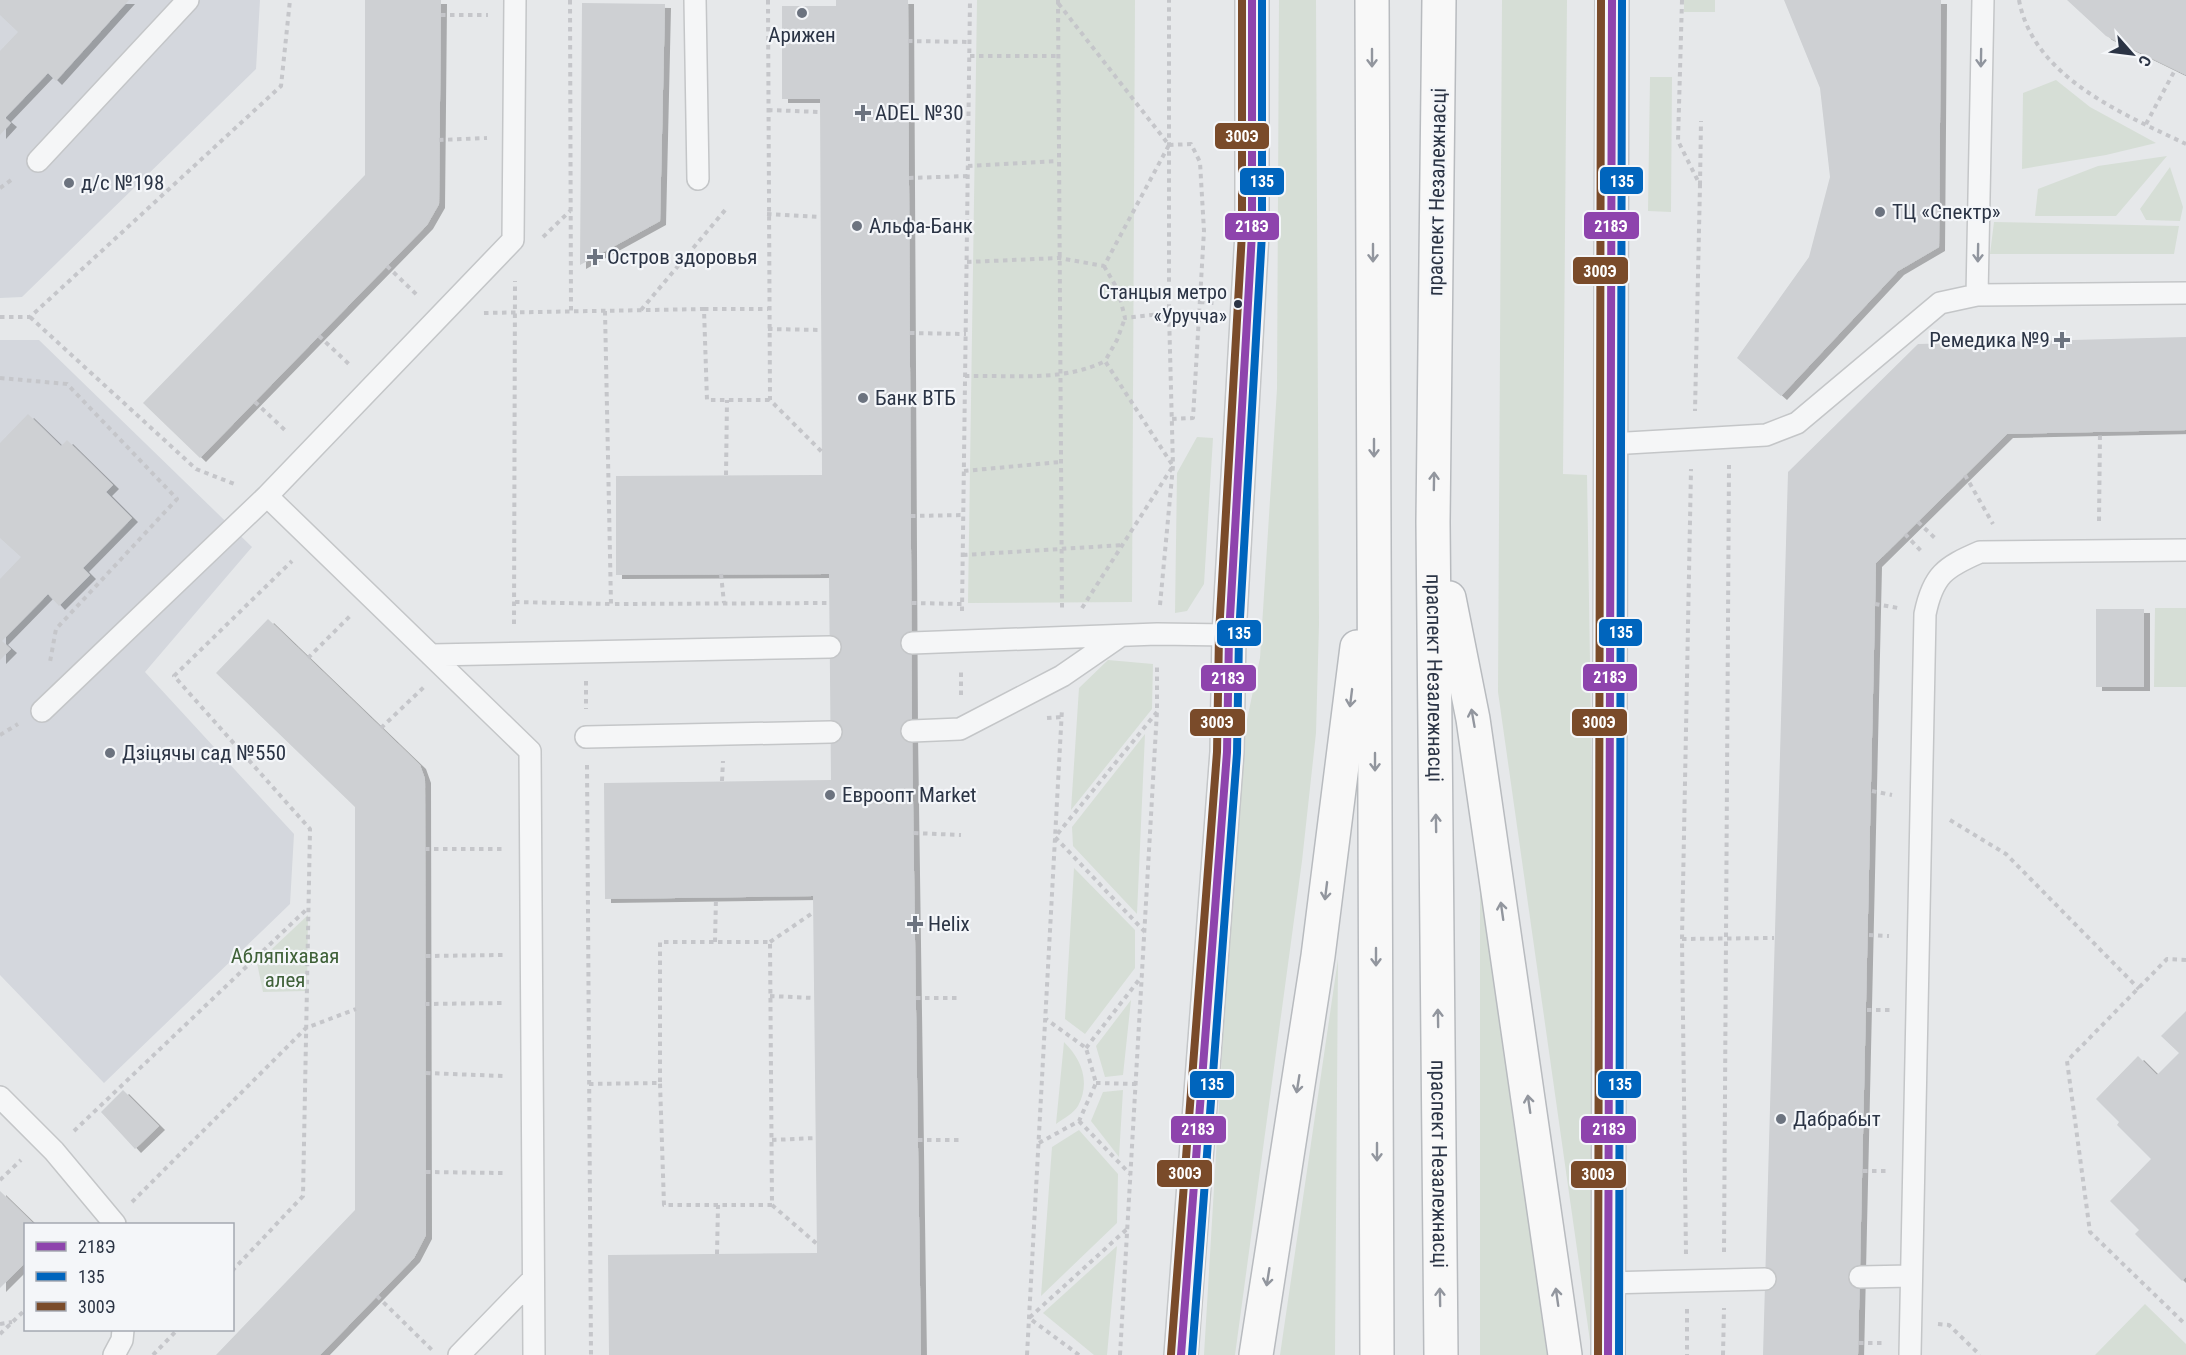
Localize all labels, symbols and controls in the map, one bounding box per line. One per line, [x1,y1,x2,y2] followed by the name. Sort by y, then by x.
[795,6,809,20] marker: Арижен
[768,23,836,47] place label: Арижен
[2102,24,2162,84] north arrow
[1366,48,1378,68] one-way arrow
[1976,48,1987,68] one-way arrow
[2134,52,2155,69] text: С
[1423,88,1451,296] street label: праспект Незалежнасці
[875,101,964,125] place label: ADEL №30
[856,106,870,120] marker: ADEL №30
[1214,122,1270,150] line badge: 300Э
[1225,127,1259,146] text: 300Э
[1599,166,1644,195] line badge: 135
[1239,167,1285,196] line badge: 135
[81,171,164,195] place label: д/с №198
[1250,172,1274,191] text: 135
[1610,172,1634,191] text: 135
[62,176,76,190] marker: д/с №198
[1892,200,2001,224] place label: ТЦ «Спектр»
[1873,205,1887,219] marker: ТЦ «Спектр»
[1583,211,1640,240] line badge: 218Э
[1224,212,1280,241] line badge: 218Э
[869,214,973,238] place label: Альфа-Банк
[1235,217,1269,236] text: 218Э
[1594,217,1628,236] text: 218Э
[850,219,864,233] marker: Альфа-Банк
[1367,243,1379,263] one-way arrow
[1972,243,1983,263] one-way arrow
[607,245,757,269] place label: Остров здоровья
[588,250,602,264] marker: Остров здоровья
[1572,256,1629,285] line badge: 300Э
[1583,262,1617,281] text: 300Э
[1099,280,1227,328] place label: Станцыя метро «Уручча»
[1232,298,1244,310] marker: Станцыя метро «Уручча»
[1929,328,2050,352] place label: Ремедика №9
[2055,333,2069,347] marker: Ремедика №9
[875,386,956,410] place label: Банк ВТБ
[856,391,870,405] marker: Банк ВТБ
[1368,438,1380,458] one-way arrow
[1428,471,1440,491] one-way arrow
[1421,574,1447,782] street label: праспект Незалежнасці
[1598,618,1643,647] line badge: 135
[1216,619,1262,647] line badge: 135
[1609,623,1633,642] text: 135
[1227,624,1251,643] text: 135
[1582,663,1638,692] line badge: 218Э
[1200,664,1257,692] line badge: 218Э
[1593,668,1627,687] text: 218Э
[1211,669,1245,688] text: 218Э
[1345,687,1356,707] one-way arrow
[1189,708,1246,737] line badge: 300Э
[1571,708,1628,737] line badge: 300Э
[1467,709,1478,728] one-way arrow
[1200,713,1234,732] text: 300Э
[1582,713,1616,732] text: 300Э
[122,741,286,765] place label: Дзіцячы сад №550
[103,746,117,760] marker: Дзіцячы сад №550
[1369,752,1381,772] one-way arrow
[842,783,977,807] place label: Евроопт Market
[823,788,837,802] marker: Евроопт Market
[1430,813,1442,833] one-way arrow
[1320,881,1331,900] one-way arrow
[1496,902,1507,921] one-way arrow
[928,912,970,936] place label: Helix
[906,915,924,933] marker: Helix
[231,944,339,992] park label: Абляпіхавая алея
[1370,947,1382,967] one-way arrow
[1432,1008,1444,1028] one-way arrow
[1426,1060,1452,1268] street label: праспект Незалежнасці
[1189,1070,1235,1099] line badge: 135
[1597,1070,1642,1099] line badge: 135
[1292,1074,1303,1093] one-way arrow
[1200,1075,1224,1094] text: 135
[1608,1075,1632,1094] text: 135
[1524,1095,1535,1114] one-way arrow
[1793,1107,1881,1131] place label: Дабрабыт
[1774,1112,1788,1126] marker: Дабрабыт
[1170,1115,1227,1144] line badge: 218Э
[1580,1115,1637,1144] line badge: 218Э
[1181,1120,1215,1139] text: 218Э
[1592,1120,1626,1139] text: 218Э
[1371,1142,1383,1162] one-way arrow
[1156,1159,1213,1188] line badge: 300Э
[1570,1160,1627,1189] line badge: 300Э
[1168,1164,1202,1183] text: 300Э
[1581,1165,1615,1184] text: 300Э
[24,1223,234,1331] legend
[78,1236,115,1257] text: 218Э
[78,1266,105,1287] text: 135
[1262,1266,1273,1286] one-way arrow
[1434,1287,1446,1307] one-way arrow
[1551,1288,1562,1307] one-way arrow
[78,1296,115,1317] text: 300Э

